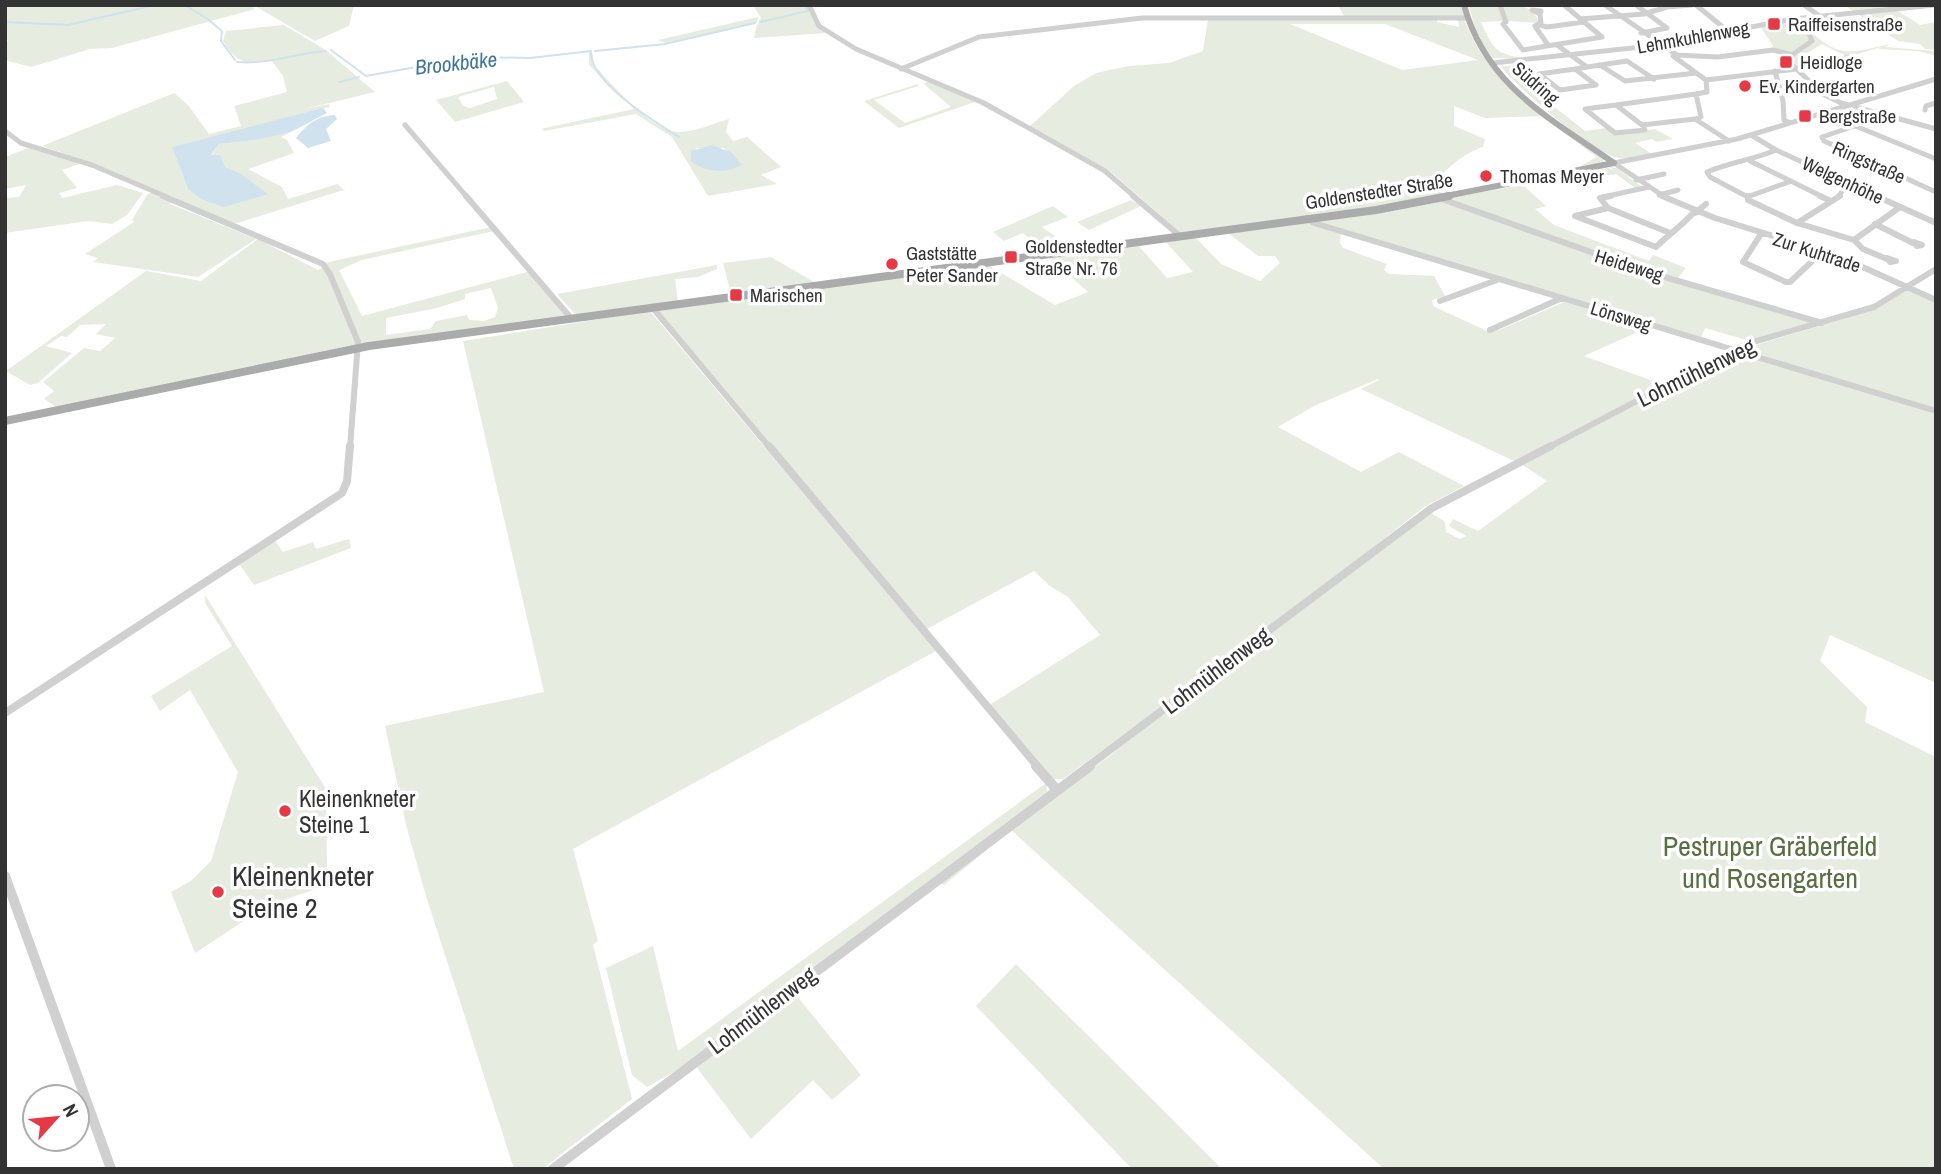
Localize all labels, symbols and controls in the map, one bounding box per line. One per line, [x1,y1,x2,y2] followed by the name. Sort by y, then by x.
[1788,11,1903,37] place label: Raiffeisenstraße
[1635,14,1751,60] street label: Lehmkuhlenweg
[1766,16,1782,32] marker: Raiffeisenstraße
[414,44,498,82] water label: Brookbäke
[1800,49,1862,75] place label: Heidloge
[1778,54,1794,70] marker: Heidloge
[1507,55,1565,111] street label: Südring
[1759,73,1875,99] place label: Ev. Kindergarten
[1737,78,1753,94] marker: Ev. Kindergarten
[1819,103,1896,129] place label: Bergstraße
[1797,108,1813,124] marker: Bergstraße
[1829,134,1909,190] street label: Ringstraße
[1798,150,1888,210] street label: Welgenhöhe
[1500,163,1605,189] place label: Thomas Meyer
[1303,167,1455,215] street label: Goldenstedter Straße
[1478,168,1494,184] marker: Thomas Meyer
[1770,226,1864,278] street label: Zur Kuhtrade
[1025,233,1124,281] place label: Goldenstedter Straße Nr. 76
[906,240,999,288] place label: Gaststätte Peter Sander
[1592,242,1667,288] street label: Heideweg
[1003,249,1019,265] marker: Goldenstedter Straße Nr. 76
[884,256,900,272] marker: Gaststätte Peter Sander
[750,282,823,308] place label: Marischen
[728,287,744,303] marker: Marischen
[1587,294,1655,338] street label: Lönsweg
[1632,330,1761,414] street label: Lohmühlenweg
[1156,619,1277,721] street label: Lohmühlenweg
[299,783,416,840] place label: Kleinenkneter Steine 1
[277,803,293,819] marker: Kleinenkneter Steine 1
[1663,827,1877,897] park label: Pestruper Gräberfeld und Rosengarten
[232,857,374,927] place label: Kleinenkneter Steine 2
[210,884,226,900] marker: Kleinenkneter Steine 2
[702,959,823,1061] street label: Lohmühlenweg
[21,1083,91,1153] north arrow
[57,1099,85,1121] text: N

